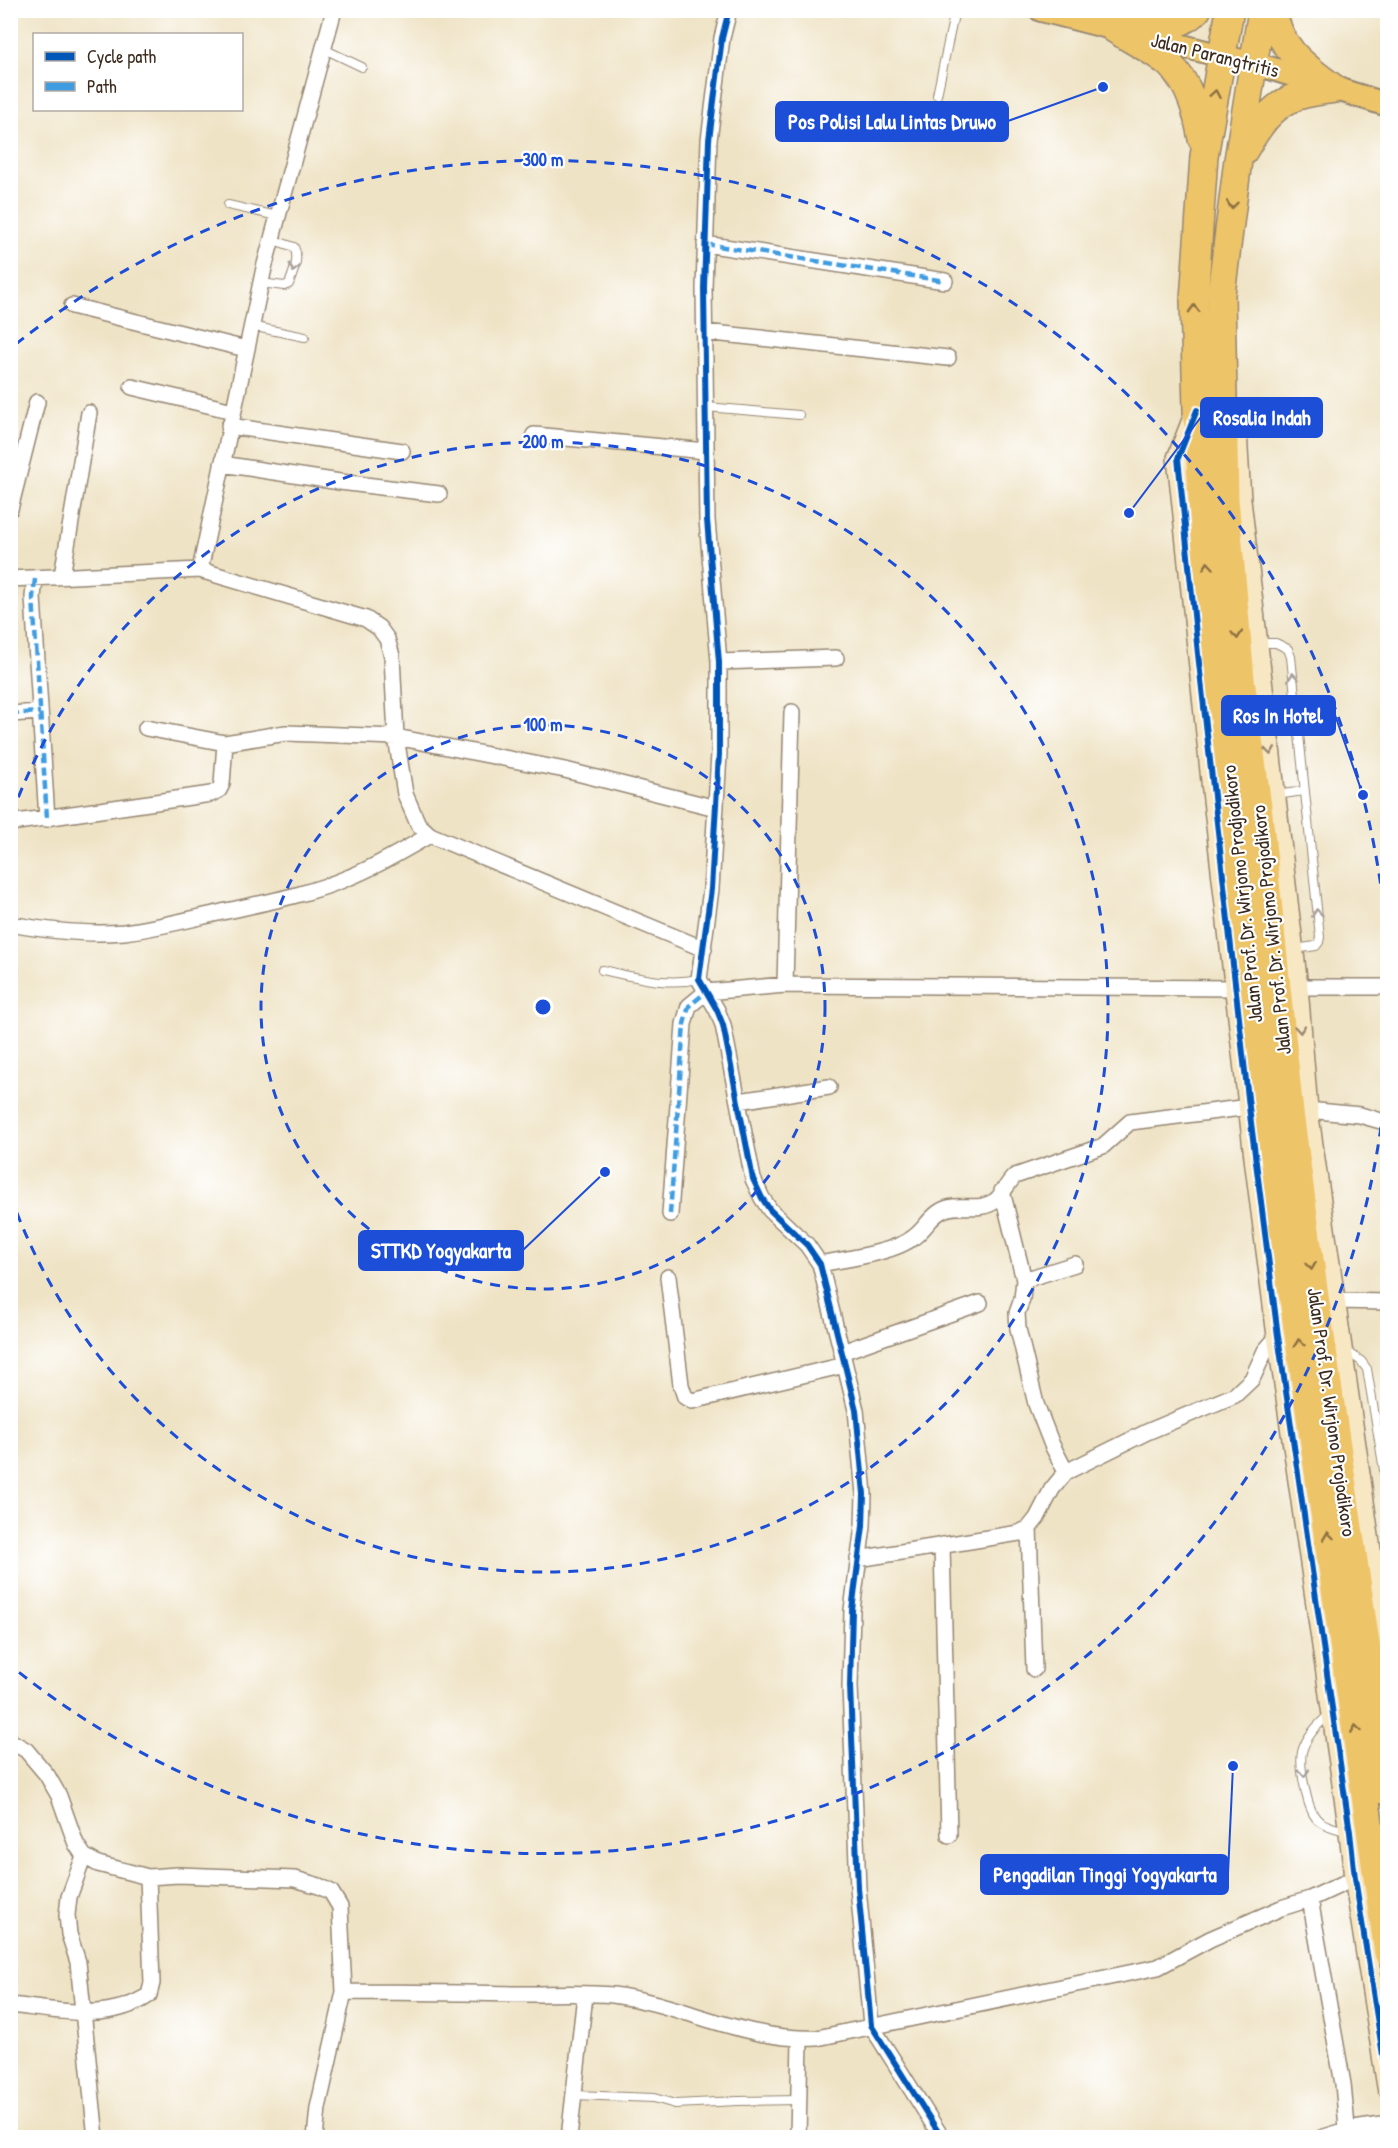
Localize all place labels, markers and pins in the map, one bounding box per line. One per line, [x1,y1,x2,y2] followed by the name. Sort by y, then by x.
[776,102,1008,141] callout: Pos Polisi Lalu Lintas Druwo
[1201,398,1322,437] callout: Rosalia Indah
[1222,696,1335,735] callout: Ros In Hotel
[533,997,553,1017] centre of rings
[359,1231,523,1270] callout: STTKD Yogyakarta
[981,1855,1228,1894] callout: Pengadilan Tinggi Yogyakarta

